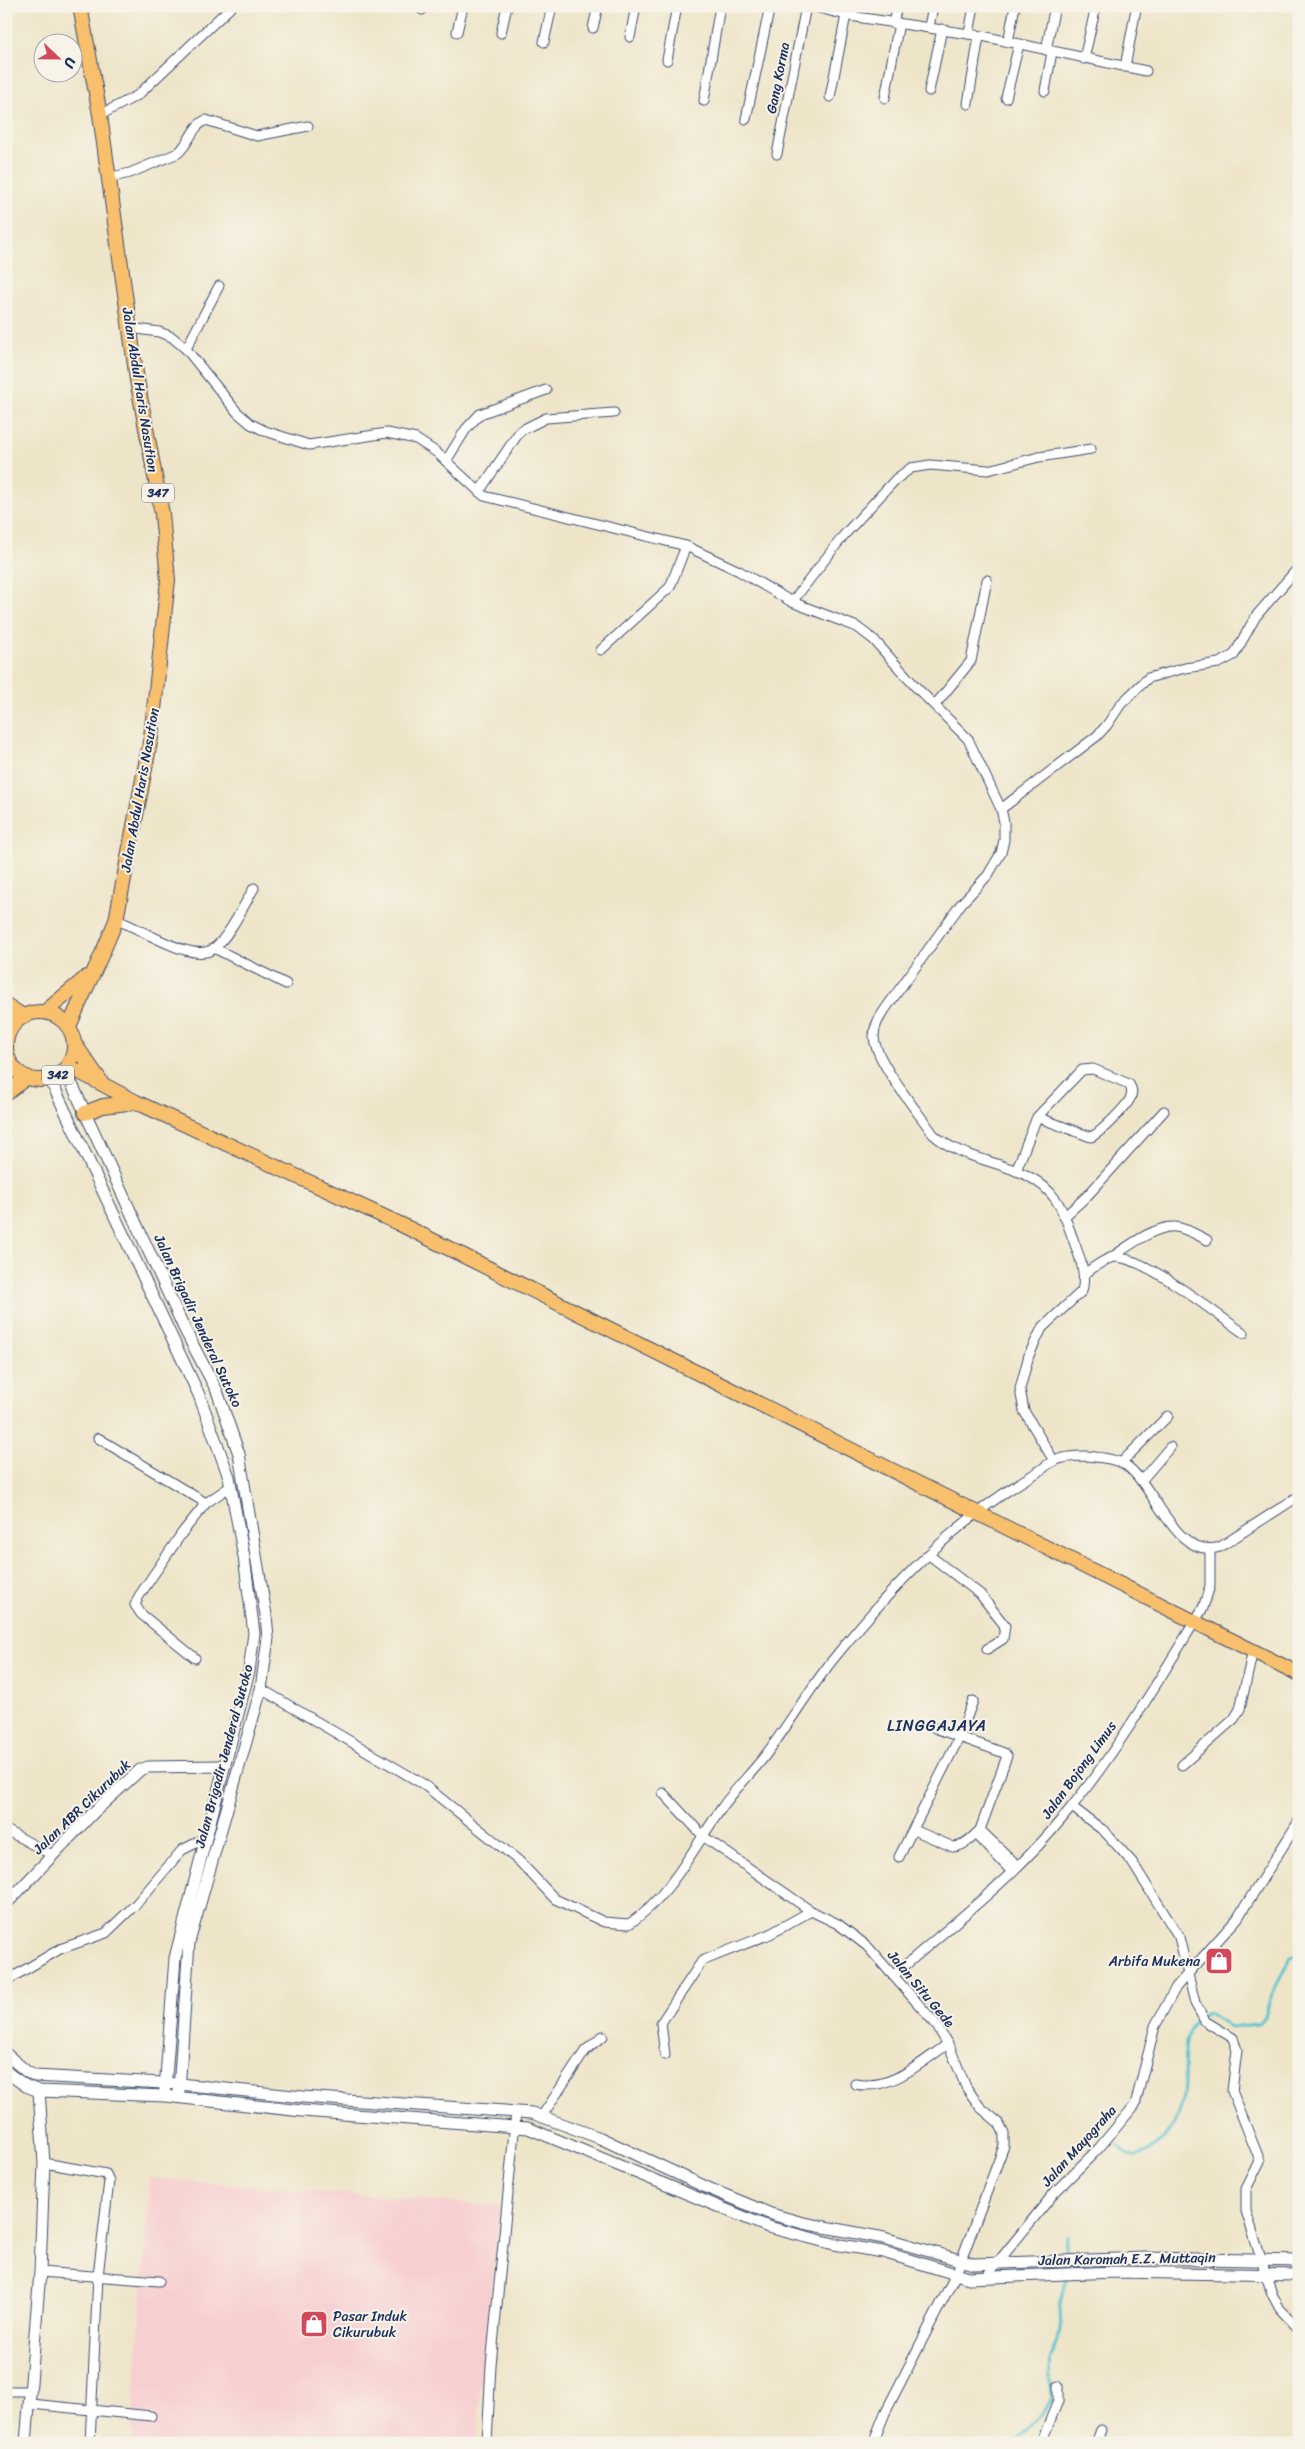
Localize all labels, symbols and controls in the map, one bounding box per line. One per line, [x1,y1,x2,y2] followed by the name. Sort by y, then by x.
[32,32,82,82] north arrow
[759,40,797,116] street label: Gang Korma
[56,54,83,72] text: U
[114,305,165,475] street label: Jalan Abdul Haris Nasution
[142,483,174,502] road number: 347
[113,705,167,875] street label: Jalan Abdul Haris Nasution
[42,1066,74,1084] road number: 342
[146,1229,249,1412] street label: Jalan Brigadir Jenderal Sutoko
[187,1661,261,1851] street label: Jalan Brigadir Jenderal Sutoko
[887,1711,987,1740] district label: LINGGAJAYA
[1034,1715,1124,1825] street label: Jalan Bojong Limus
[26,1753,137,1861] street label: Jalan ABR Cikurubuk
[880,1944,961,2034] street label: Jalan Situ Gede
[1204,1946,1234,1976] shop icon: Arbifa Mukena
[1108,1949,1201,1974] place label: Arbifa Mukena
[1035,2099,1123,2193] street label: Jalan Mayagraha
[1037,2245,1216,2273] street label: Jalan Karomah E.Z. Muttaqin
[333,2304,407,2345] place label: Pasar Induk Cikurubuk
[299,2309,329,2339] shop icon: Pasar Induk Cikurubuk

